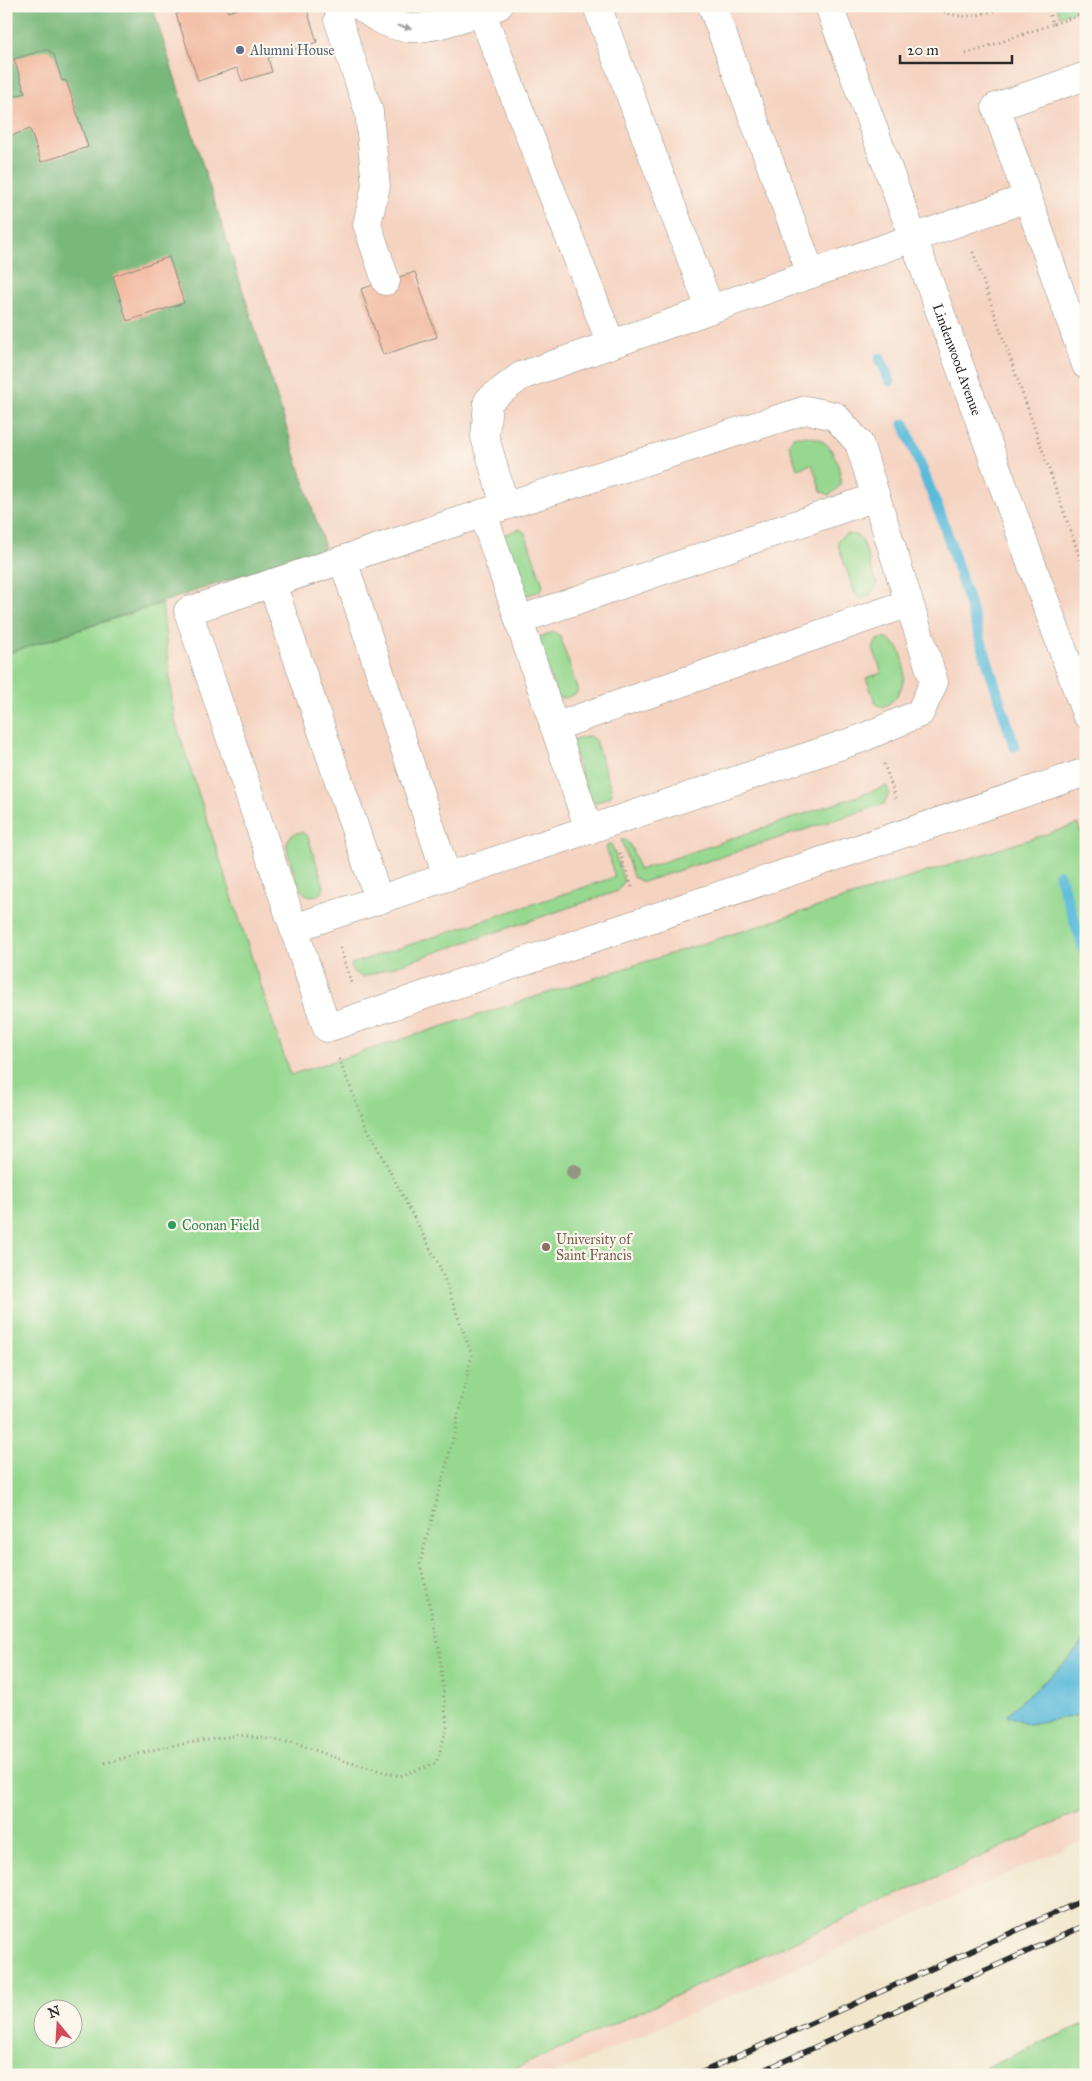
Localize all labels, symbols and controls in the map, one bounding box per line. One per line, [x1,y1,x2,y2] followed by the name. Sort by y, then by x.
[397,23,413,31] one-way arrow
[900,32,1012,64] scale bar
[907,41,939,59] text: 20 m
[249,42,334,59] place label: Alumni House
[234,44,246,56] marker: Alumni House
[929,301,985,418] street label: Lindenwood Avenue
[182,1217,260,1234] place label: Coonan Field
[166,1219,178,1231] marker: Coonan Field
[556,1231,633,1264] place label: University of Saint Francis
[540,1241,552,1253] marker: University of Saint Francis
[32,1998,82,2048] north arrow
[46,2002,63,2022] text: N

